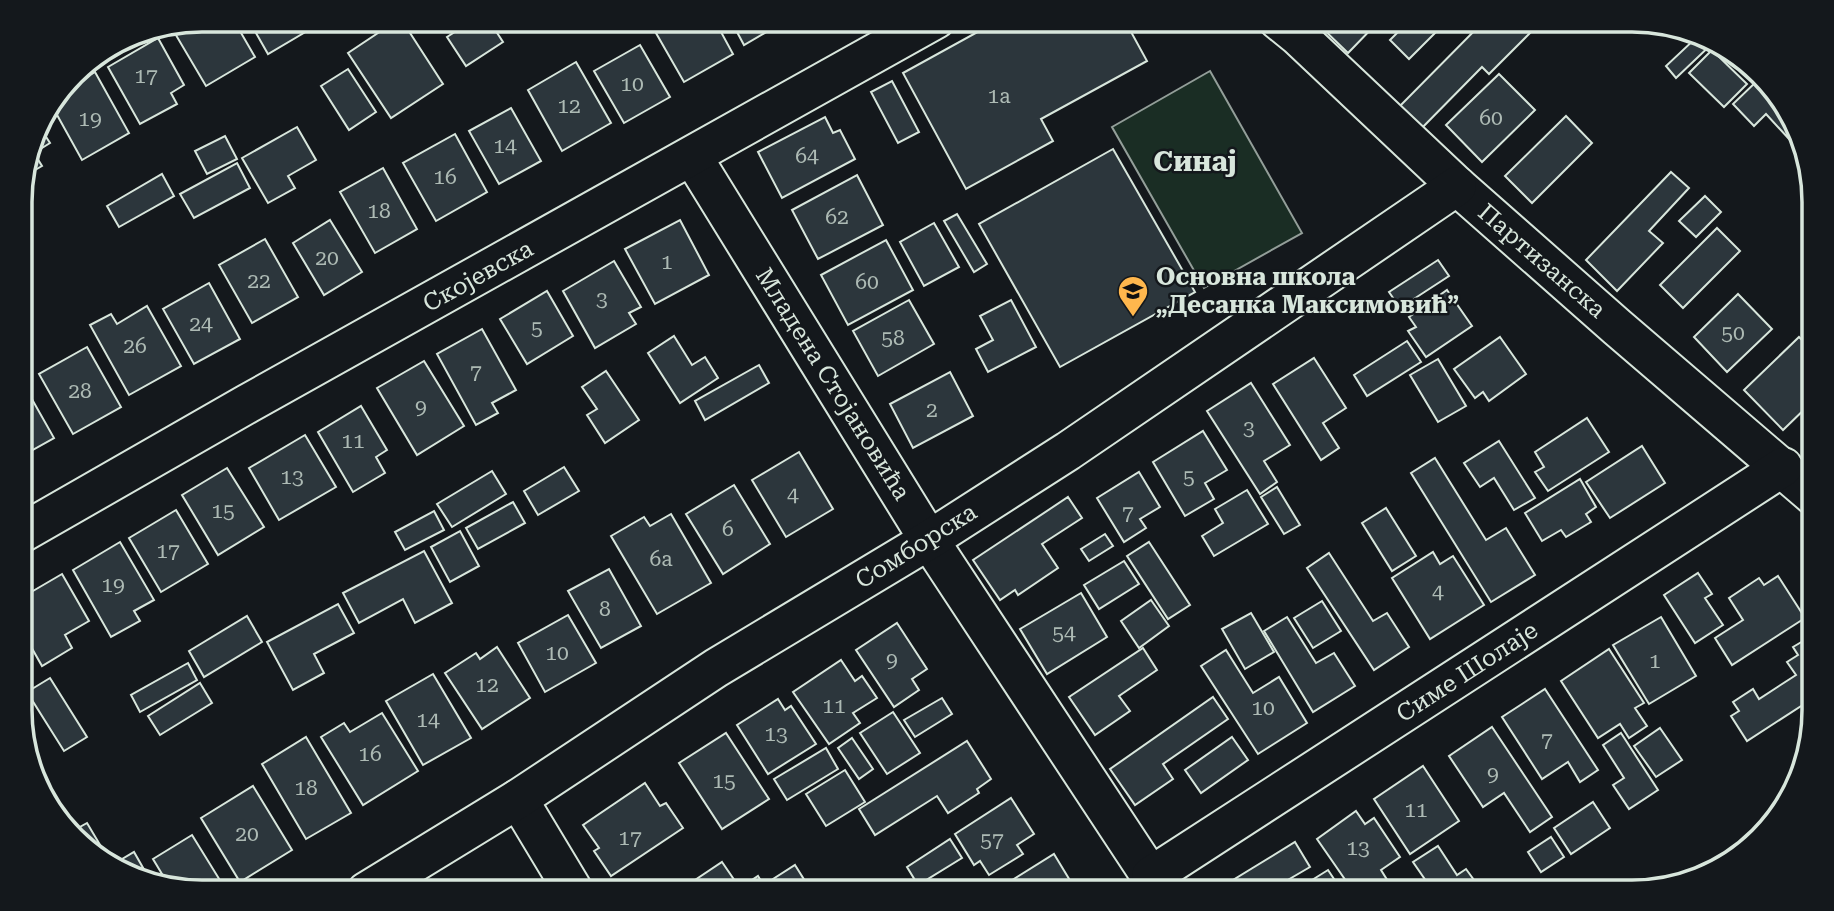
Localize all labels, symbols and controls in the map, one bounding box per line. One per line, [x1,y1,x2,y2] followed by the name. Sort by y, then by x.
[134,64,158,88] house number: 17
[620,72,644,96] house number: 10
[987,84,1011,108] house number: 1a
[557,94,581,118] house number: 12
[1479,106,1503,130] house number: 60
[78,107,102,131] house number: 19
[493,134,517,158] house number: 14
[795,144,819,168] house number: 64
[1153,145,1237,178] district label: Синај
[433,165,457,189] house number: 16
[1473,198,1611,324] street label: Партизанска
[367,199,391,223] house number: 18
[825,205,849,229] house number: 62
[418,234,538,318] street label: Скојевска
[315,246,339,270] house number: 20
[661,250,673,274] house number: 1
[750,263,916,505] street label: Младена Стојановића
[1156,263,1459,319] place label: Основна школа „Десанка Максимовић”
[247,269,271,293] house number: 22
[855,270,879,294] house number: 60
[1116,274,1150,318] school or university icon: Основна школа „Десанка Максимовић”
[596,287,608,311] house number: 3
[189,312,213,336] house number: 24
[531,316,543,340] house number: 5
[1721,321,1745,345] house number: 50
[881,326,905,350] house number: 58
[123,334,147,358] house number: 26
[470,360,482,384] house number: 7
[68,379,92,403] house number: 28
[415,395,427,419] house number: 9
[926,398,938,422] house number: 2
[1243,416,1255,440] house number: 3
[341,429,365,453] house number: 11
[280,465,304,489] house number: 13
[1183,465,1195,489] house number: 5
[787,483,799,507] house number: 4
[850,498,982,594] street label: Сомборска
[211,499,235,523] house number: 15
[1122,501,1134,525] house number: 7
[722,517,734,541] house number: 6
[156,539,180,563] house number: 17
[649,547,673,571] house number: 6a
[101,573,125,597] house number: 19
[1432,580,1444,604] house number: 4
[599,597,611,621] house number: 8
[1391,616,1543,728] street label: Симе Шолаје
[1052,621,1076,645] house number: 54
[545,641,569,665] house number: 10
[886,648,898,672] house number: 9
[1649,649,1661,673] house number: 1
[475,673,499,697] house number: 12
[822,694,846,718] house number: 11
[1251,696,1275,720] house number: 10
[416,708,440,732] house number: 14
[764,722,788,746] house number: 13
[1541,728,1553,752] house number: 7
[358,742,382,766] house number: 16
[1487,762,1499,786] house number: 9
[712,769,736,793] house number: 15
[294,776,318,800] house number: 18
[1404,798,1428,822] house number: 11
[235,822,259,846] house number: 20
[618,826,642,850] house number: 17
[980,828,1004,852] house number: 57
[1346,836,1370,860] house number: 13

